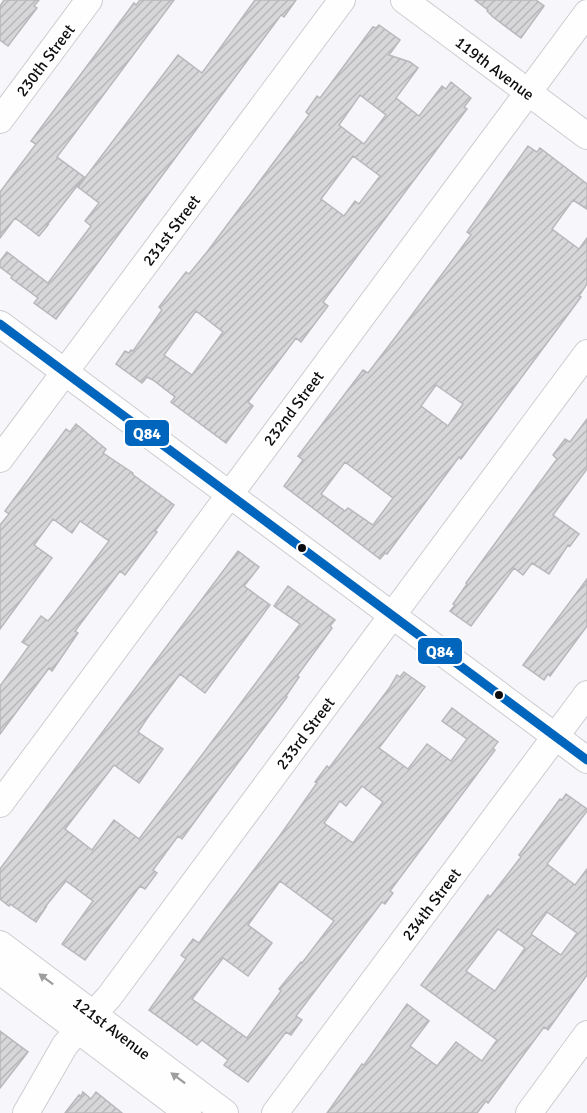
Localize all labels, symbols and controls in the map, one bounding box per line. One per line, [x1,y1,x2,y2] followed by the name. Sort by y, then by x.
[12,20,80,101] street label: 230th Street
[451,33,538,105] street label: 119th Avenue
[139,191,205,270] street label: 231st Street
[259,367,329,450] street label: 232nd Street
[124,419,170,447] line badge: Q84
[133,424,161,444] text: Q84
[296,542,308,554] unlabelled marker
[417,637,463,665] line badge: Q84
[426,642,454,662] text: Q84
[493,689,505,701] unlabelled marker
[272,693,340,774] street label: 233rd Street
[398,864,466,945] street label: 234th Street
[39,973,54,985] one-way arrow
[69,993,154,1064] street label: 121st Avenue
[171,1072,187,1084] one-way arrow

